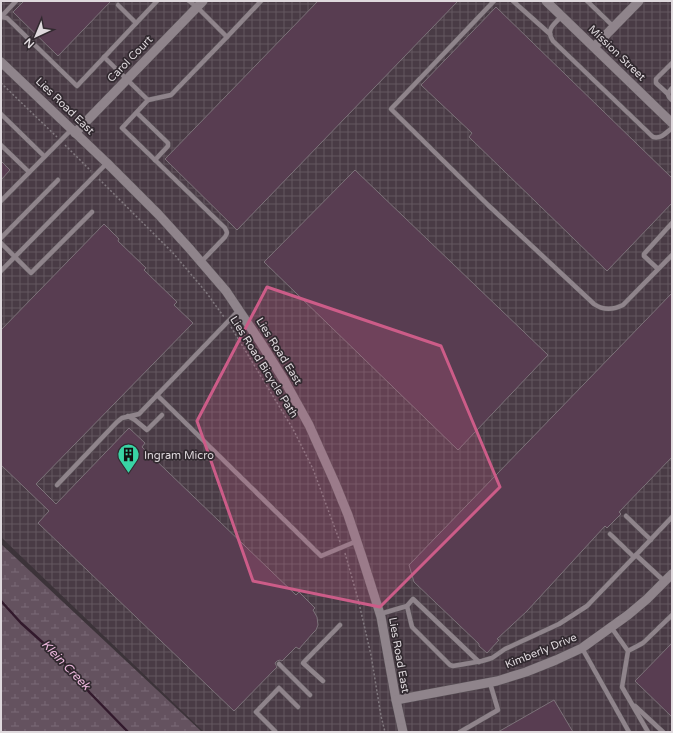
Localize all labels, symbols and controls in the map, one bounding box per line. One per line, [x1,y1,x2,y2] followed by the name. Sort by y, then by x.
[16,16,56,56] north arrow
[586,23,648,83] street label: Mission Street
[105,33,155,85] street label: Carol Court
[22,35,37,51] text: N
[33,75,97,137] street label: Lies Road East
[227,314,301,420] street label: Lies Road Bicycle Path
[253,315,305,387] street label: Lies Road East
[115,442,141,475] building icon: Ingram Micro
[144,449,214,462] place label: Ingram Micro
[386,616,412,694] street label: Lies Road East
[503,631,579,671] street label: Kimberly Drive
[39,637,94,694] water label: Klein Creek

